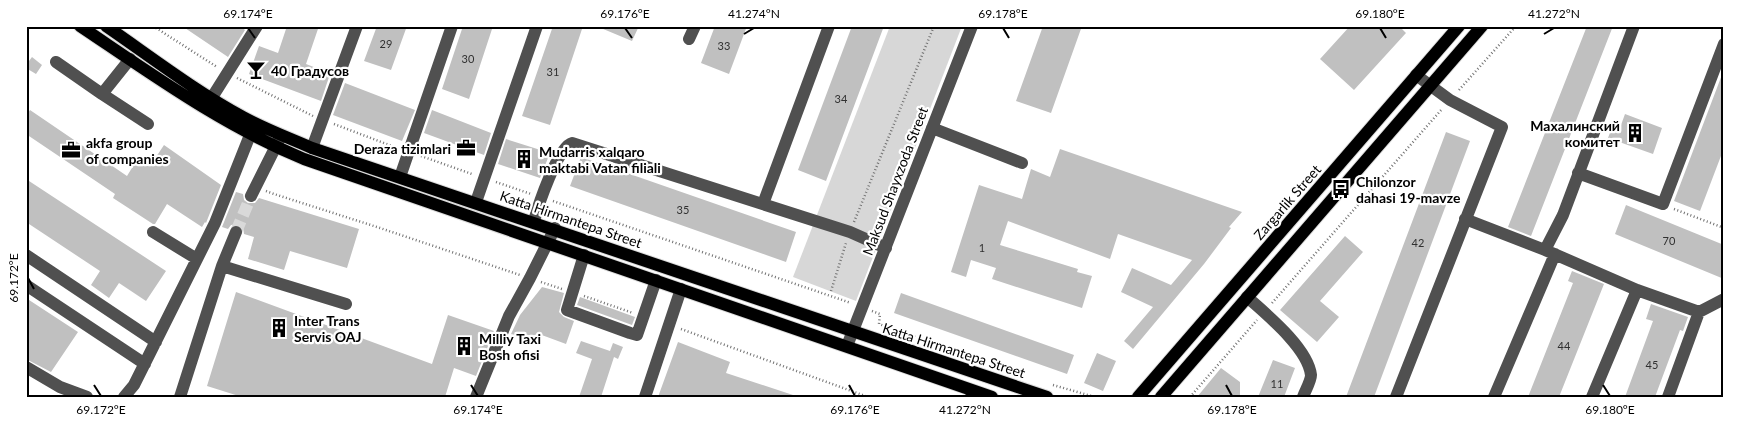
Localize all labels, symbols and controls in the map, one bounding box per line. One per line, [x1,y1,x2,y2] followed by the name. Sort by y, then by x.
[223,6,273,21] text: 69.174°E
[600,6,650,21] text: 69.176°E
[728,6,780,21] text: 41.274°N
[978,6,1028,21] text: 69.178°E
[1355,6,1405,21] text: 69.180°E
[1528,6,1580,21] text: 41.272°N
[380,37,392,50] house number: 29
[718,39,730,52] house number: 33
[462,52,475,65] house number: 30
[245,59,267,81] bar icon: 40 Градусов
[271,62,349,79] place label: 40 Градусов
[547,65,559,78] house number: 31
[835,92,848,105] house number: 34
[859,104,931,258] street label: Maksud Shayxzoda Street
[1530,117,1621,150] place label: Махалинский комитет
[1624,122,1646,144] building icon: Махалинский комитет
[86,134,169,167] place label: akfa group of companies
[455,137,477,159] office icon: Deraza tizimlari
[60,139,82,161] office icon: akfa group of companies
[354,140,451,157] place label: Deraza tizimlari
[539,143,661,176] place label: Mudarris xalqaro maktabi Vatan filiali
[513,148,535,170] building icon: Mudarris xalqaro maktabi Vatan filiali
[1250,161,1324,243] street label: Zargarlik Street
[1356,173,1461,206] place label: Chilonzor dahasi 19-mavze
[1330,178,1352,200] bus stop icon: Chilonzor dahasi 19-mavze
[498,187,644,251] street label: Katta Hirmаntepa Street
[677,203,689,216] house number: 35
[1663,234,1676,247] house number: 70
[1412,236,1424,249] house number: 42
[979,241,985,254] house number: 1
[6,253,21,303] text: 69.172°E
[294,312,362,345] place label: Inter Trans Servis OAJ
[268,317,290,339] building icon: Inter Trans Servis OAJ
[880,319,1028,381] street label: Katta Hirmаntepa Street
[479,330,541,363] place label: Milliy Taxi Bosh ofisi
[453,335,475,357] building icon: Milliy Taxi Bosh ofisi
[1558,339,1571,352] house number: 44
[1646,358,1658,371] house number: 45
[1271,377,1283,390] house number: 11
[76,402,126,417] text: 69.172°E
[453,402,503,417] text: 69.174°E
[830,402,880,417] text: 69.176°E
[939,402,991,417] text: 41.272°N
[1207,402,1257,417] text: 69.178°E
[1585,402,1635,417] text: 69.180°E

